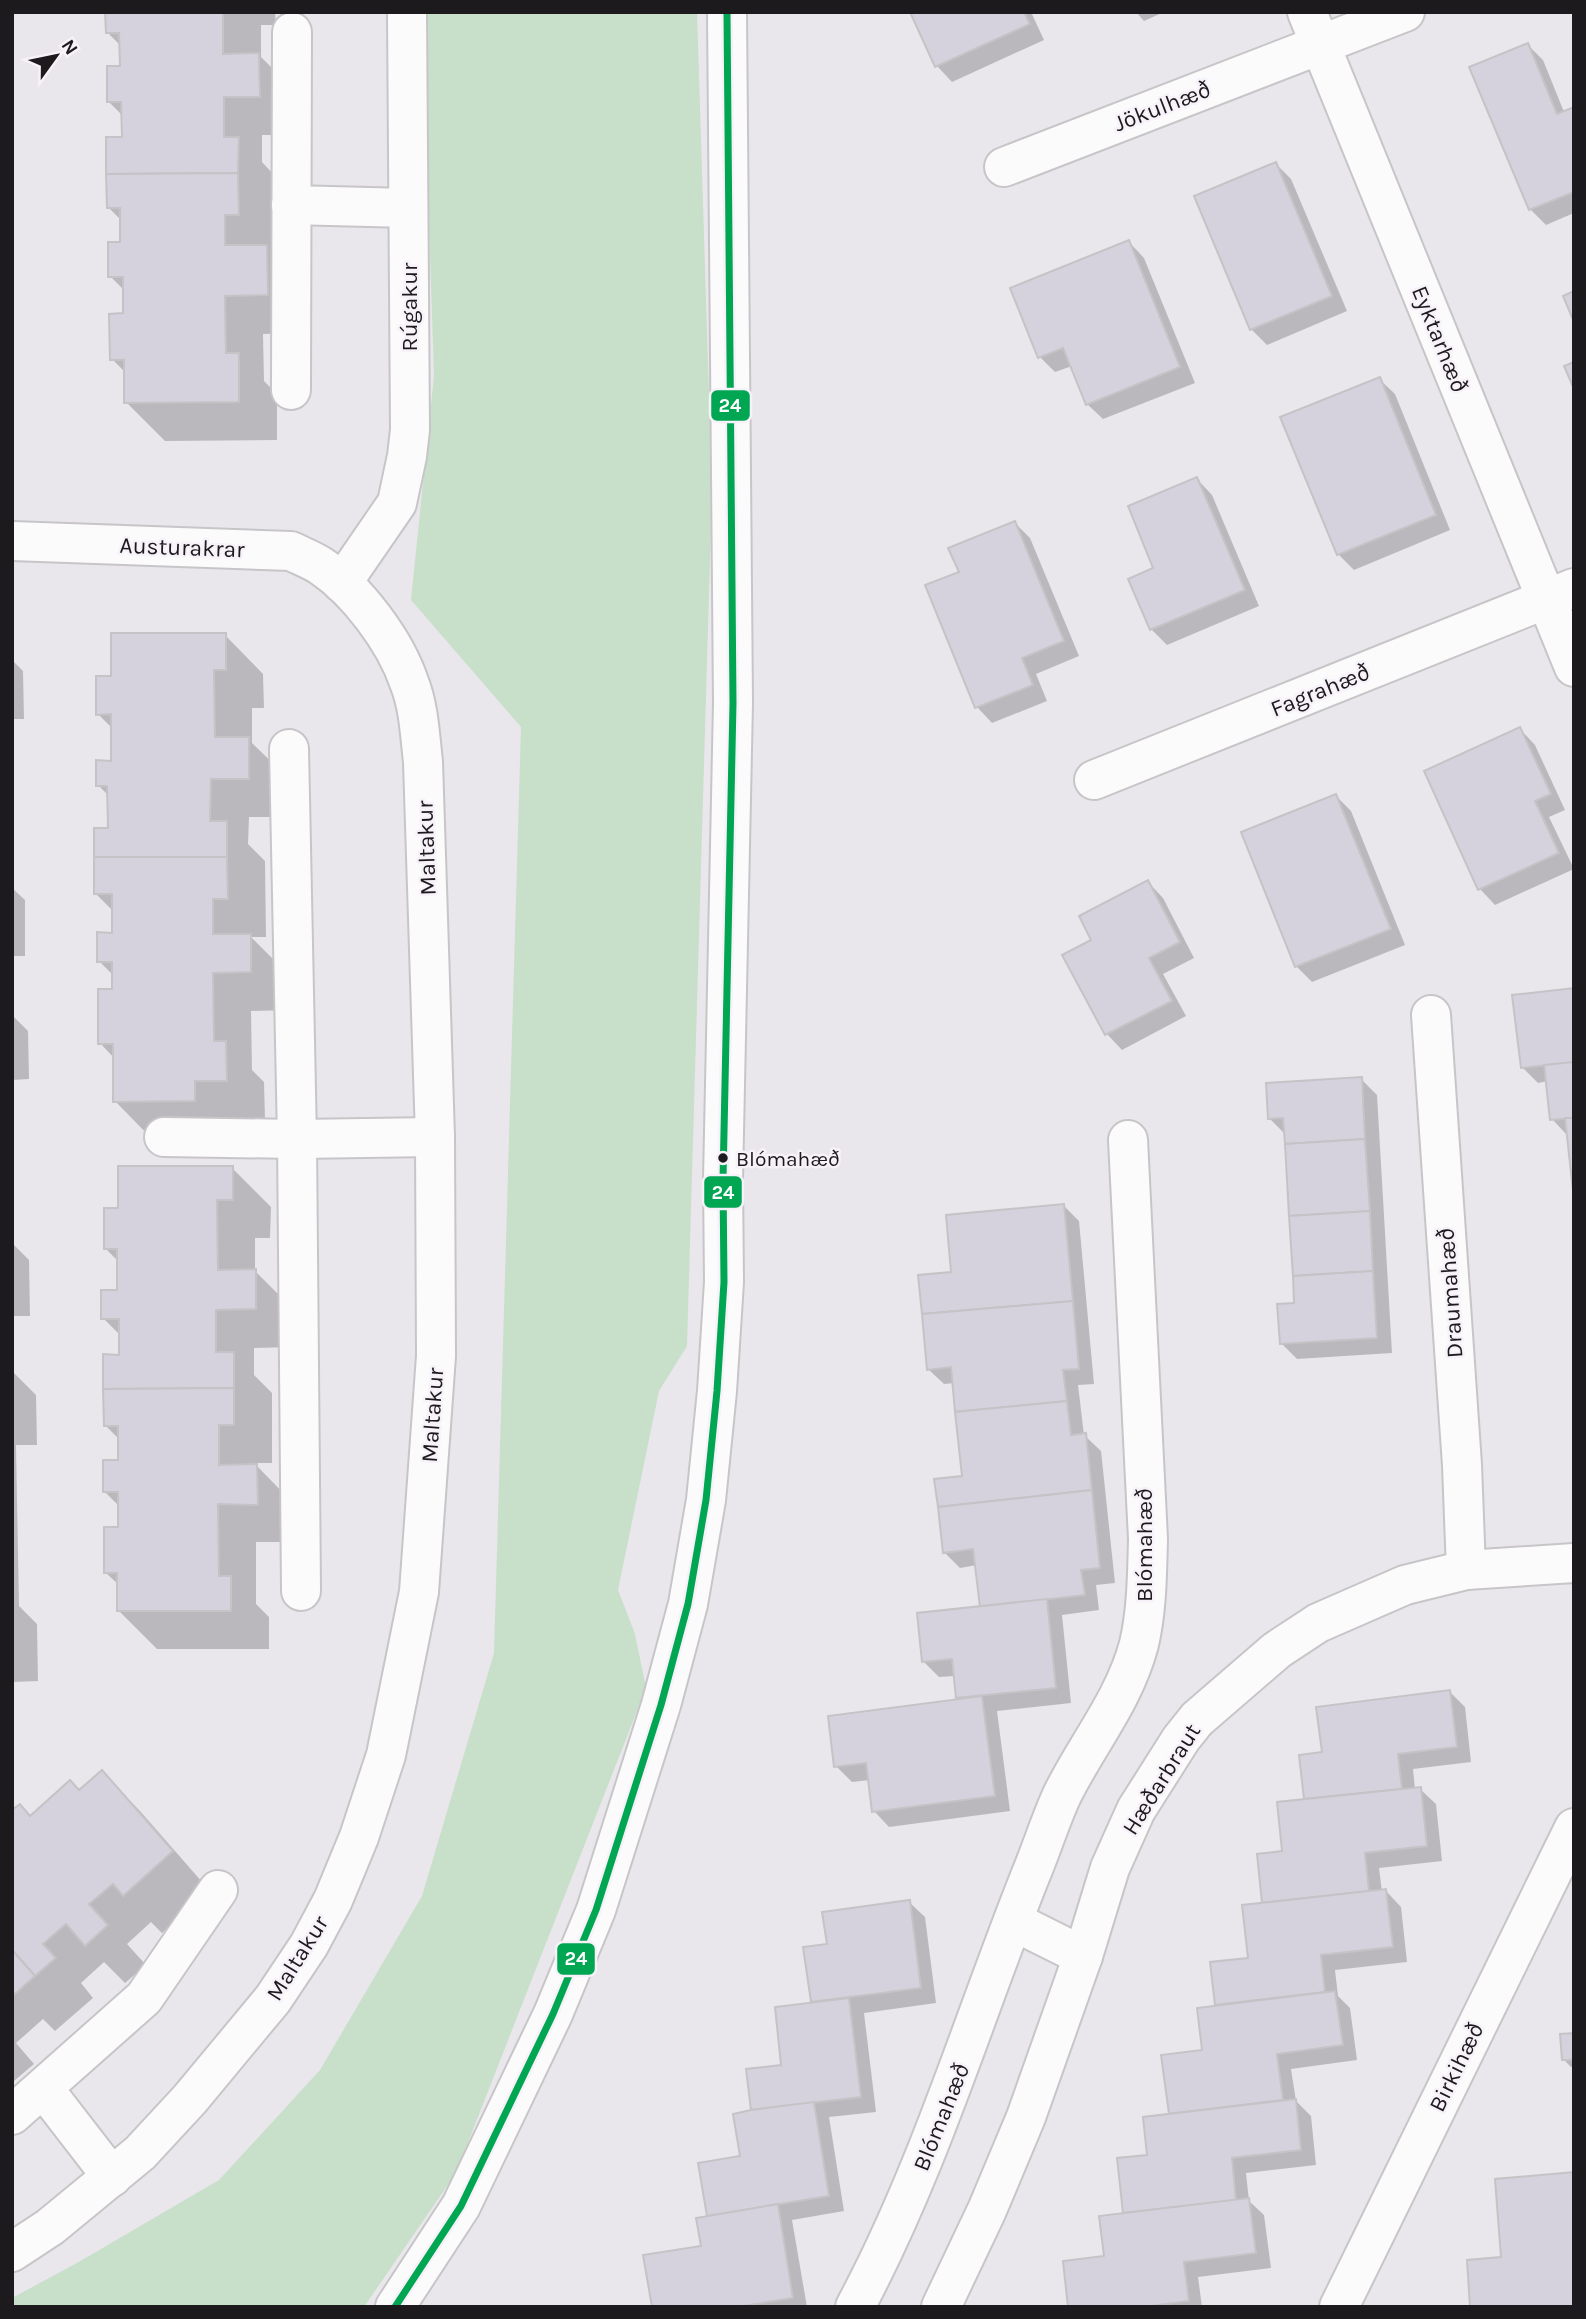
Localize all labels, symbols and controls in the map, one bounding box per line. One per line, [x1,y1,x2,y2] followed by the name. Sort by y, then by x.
[21,21,91,91] north arrow
[56,36,82,59] text: N
[1110,76,1214,137] street label: Jökulhæð
[396,262,423,351] street label: Rúgakur
[1406,282,1473,396] street label: Eyktarhæð
[710,389,751,422] line badge: 24
[719,395,742,417] text: 24
[119,532,246,563] street label: Austurakrar
[1267,658,1374,723] street label: Fagrahæð
[411,799,442,896] street label: Maltakur
[736,1147,840,1171] place label: Blómahæð
[716,1151,730,1165] marker: Blómahæð
[703,1175,743,1209] line badge: 24
[712,1182,735,1204] text: 24
[1432,1227,1469,1359] street label: Draumahæð
[416,1366,449,1463] street label: Maltakur
[1131,1488,1158,1602] street label: Blómahæð
[1117,1718,1206,1840] street label: Hæðarbraut
[261,1910,334,2006] street label: Maltakur
[556,1942,596,1976] line badge: 24
[565,1948,588,1970] text: 24
[1423,2018,1490,2116] street label: Birkihæð
[908,2059,975,2175] street label: Blómahæð

